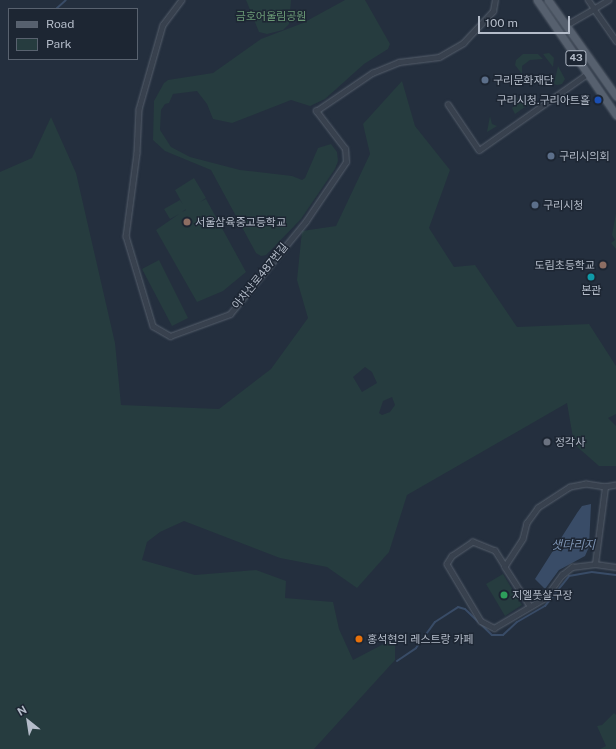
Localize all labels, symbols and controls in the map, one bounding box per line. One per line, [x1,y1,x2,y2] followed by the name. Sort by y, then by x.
[8,8,138,60] legend
[480,8,572,34] scale bar
[236,9,306,23] park label: 금호어울림공원
[485,16,518,30] text: 100 m
[46,17,74,31] text: Road
[46,37,72,51] text: Park
[565,50,587,66] road number: 43
[493,73,554,87] place label: 구리문화재단
[480,75,490,85] marker: 구리문화재단
[496,93,590,107] place label: 구리시청.구리아트홀
[593,95,603,105] marker: 구리시청.구리아트홀
[559,149,610,163] place label: 구리시의회
[546,151,556,161] marker: 구리시의회
[543,198,583,212] place label: 구리시청
[530,200,540,210] marker: 구리시청
[195,215,286,229] place label: 서울삼육중고등학교
[182,217,192,227] marker: 서울삼육중고등학교
[229,240,291,312] street label: 아차산로487번길
[534,258,595,272] place label: 도림초등학교
[598,260,608,270] marker: 도림초등학교
[586,272,596,282] marker: 본관
[581,283,601,297] place label: 본관
[555,435,585,449] place label: 정각사
[542,437,552,447] marker: 정각사
[551,539,595,553] water label: 샛다리지
[512,588,573,602] place label: 지엘풋살구장
[499,590,509,600] marker: 지엘풋살구장
[367,632,474,646] place label: 홍석현의 레스트랑 카페
[354,634,364,644] marker: 홍석현의 레스트랑 카페
[8,701,48,741] north arrow
[15,703,29,718] text: N

